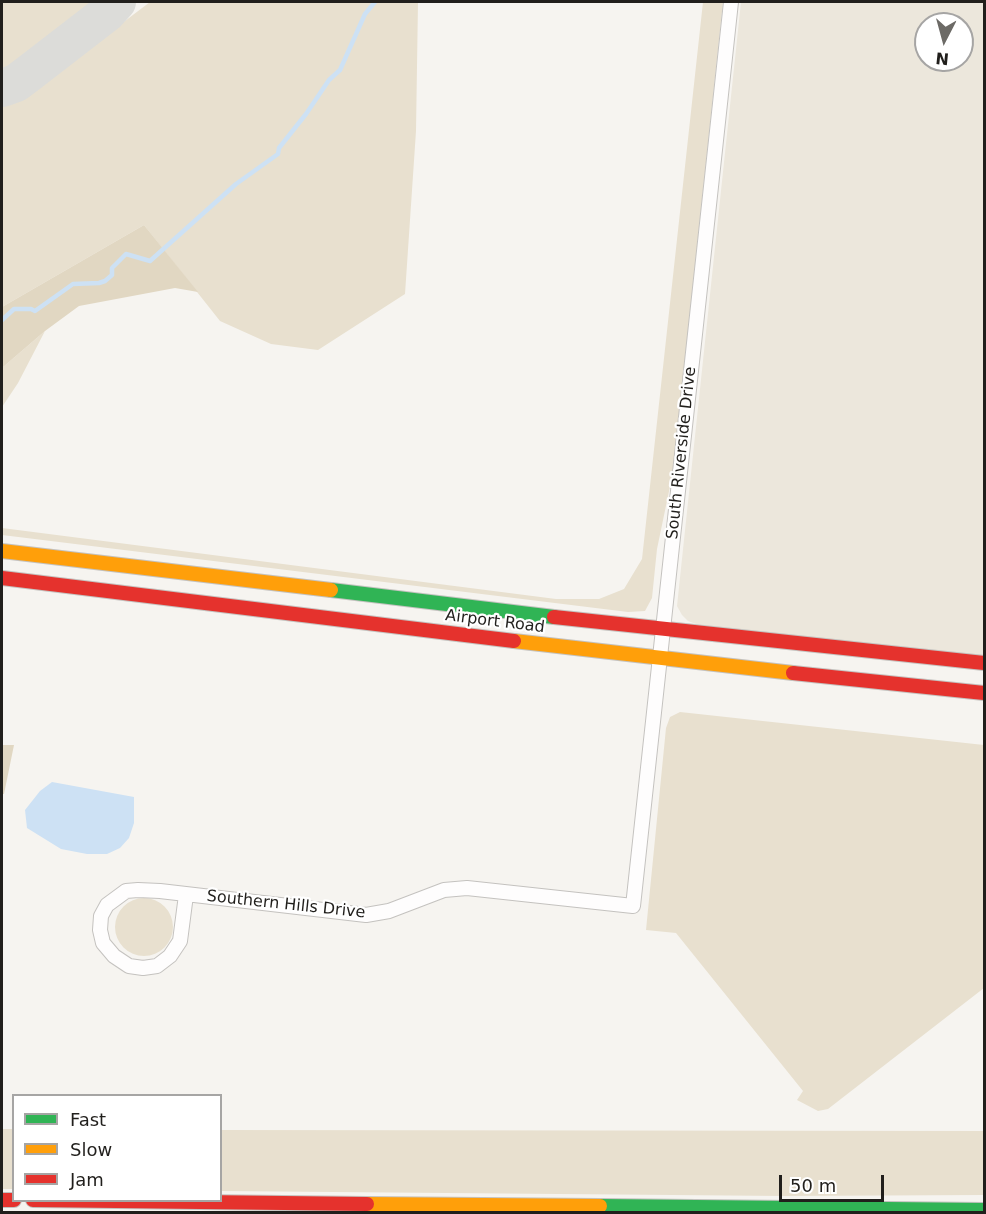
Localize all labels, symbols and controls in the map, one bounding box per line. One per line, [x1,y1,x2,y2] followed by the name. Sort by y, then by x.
[914,12,974,72] north arrow
[935,48,950,69] text: N
[663,366,701,540] street label: South Riverside Drive
[444,606,546,638] street label: Airport Road
[206,887,366,923] street label: Southern Hills Drive
[12,1094,222,1202] legend
[70,1109,106,1130] text: Fast
[70,1139,112,1160] text: Slow
[782,1163,887,1201] scale bar
[70,1169,104,1190] text: Jam
[790,1175,836,1196] text: 50 m

